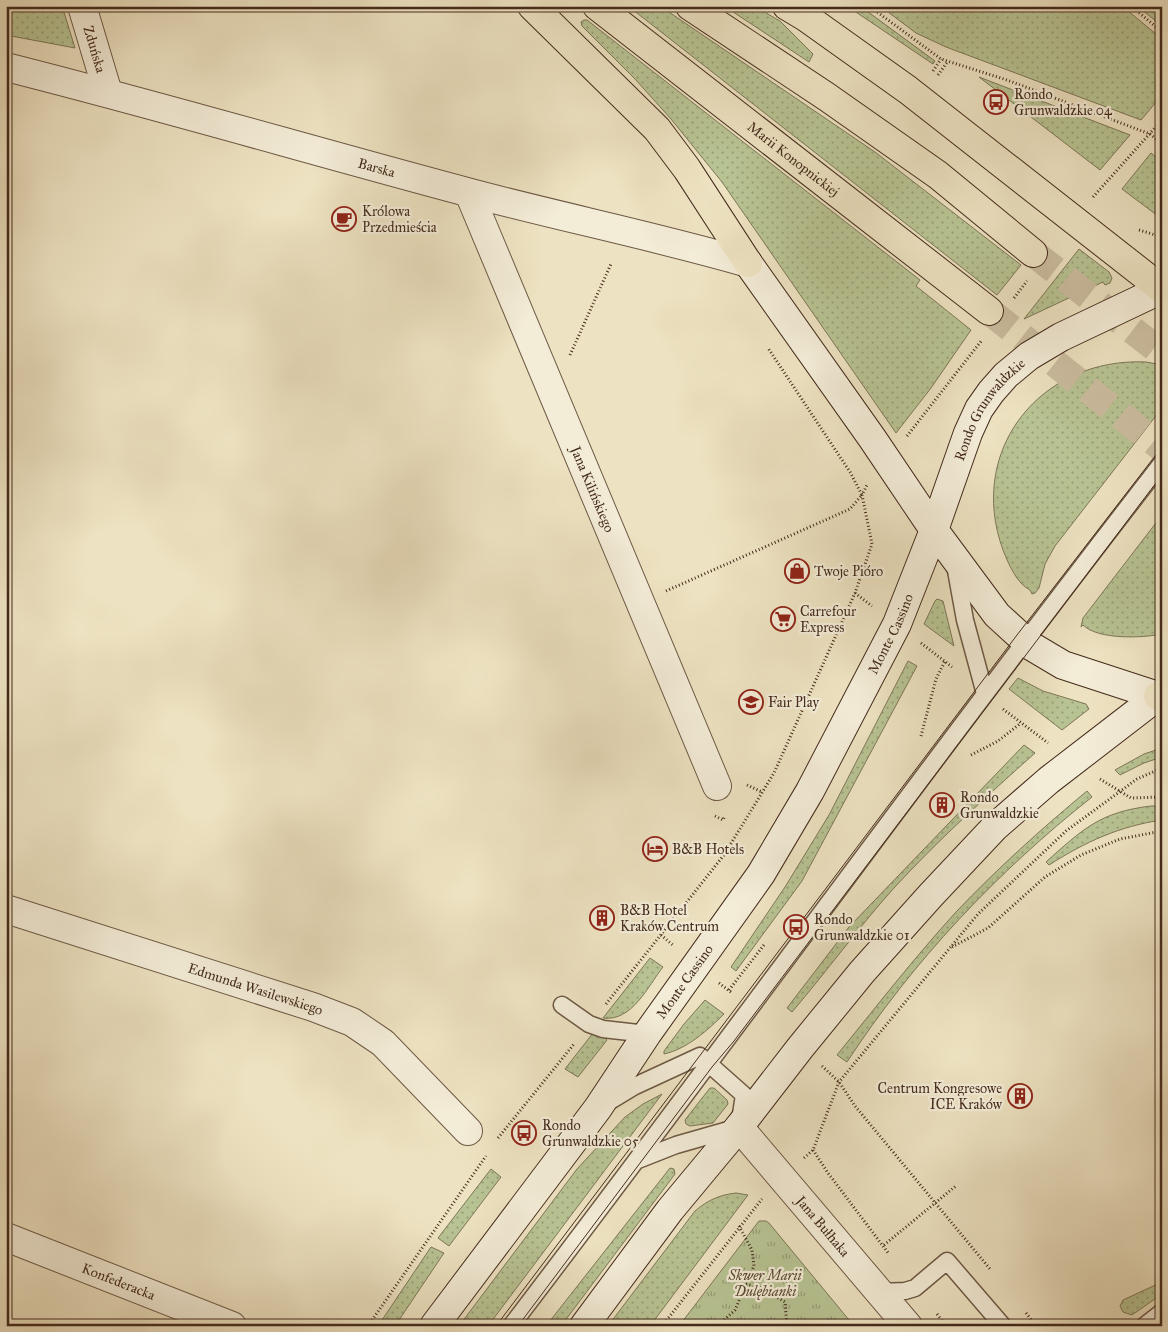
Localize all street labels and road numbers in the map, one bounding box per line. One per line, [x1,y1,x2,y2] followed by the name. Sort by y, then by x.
[80,24,110,75] street label: Zduńska
[744,118,843,200] street label: Marii Konopnickiej
[356,154,397,181] street label: Barska
[950,354,1028,463] street label: Rondo Grunwaldzkie
[566,442,618,535] street label: Jana Kilińskiego
[864,591,917,677] street label: Monte Cassino
[652,941,717,1022] street label: Monte Cassino
[186,959,326,1019] street label: Edmunda Wasilewskiego
[791,1191,854,1260] street label: Jana Bułhaka
[79,1259,158,1303] street label: Konfederacka

